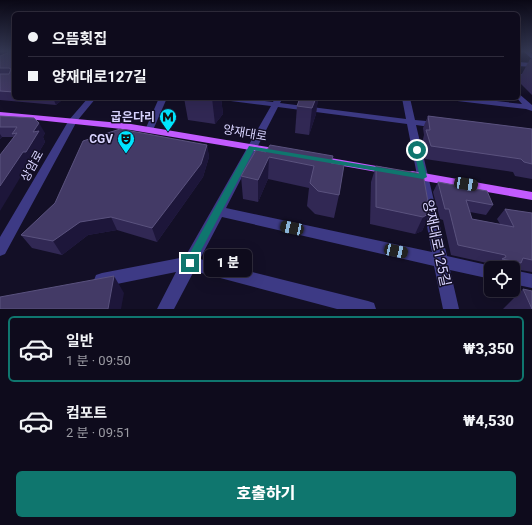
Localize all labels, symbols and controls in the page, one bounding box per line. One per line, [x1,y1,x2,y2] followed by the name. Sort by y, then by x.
[52,30,107,48] text: 으뜸횟집
[52,68,147,86] text: 양재대로127길
[158,107,178,132] metro station icon: 굽은다리
[111,110,155,124] place label: 굽은다리
[222,122,268,144] street label: 양재대로
[116,129,136,154] theatre icon: CGV
[89,132,113,146] place label: CGV
[408,141,426,159] route start
[18,148,46,184] street label: 상암로
[453,176,479,192] car
[420,198,454,288] street label: 양재대로125길
[279,220,305,236] car
[383,243,409,259] car
[204,249,252,277] callout: 1 분
[181,254,199,272] route end
[217,255,239,270] text: 1 분
[484,261,520,297] map controls
[484,261,520,297] button: locate
[18,331,54,367] icon: car
[66,332,94,350] text: 일반
[463,340,514,358] text: ₩3,350
[66,353,131,368] text: 1 분 · 09:50
[18,403,54,439] icon: car
[66,404,107,422] text: 컴포트
[463,412,514,430] text: ₩4,530
[66,425,131,440] text: 2 분 · 09:51
[16,471,516,517] button: 호출하기

